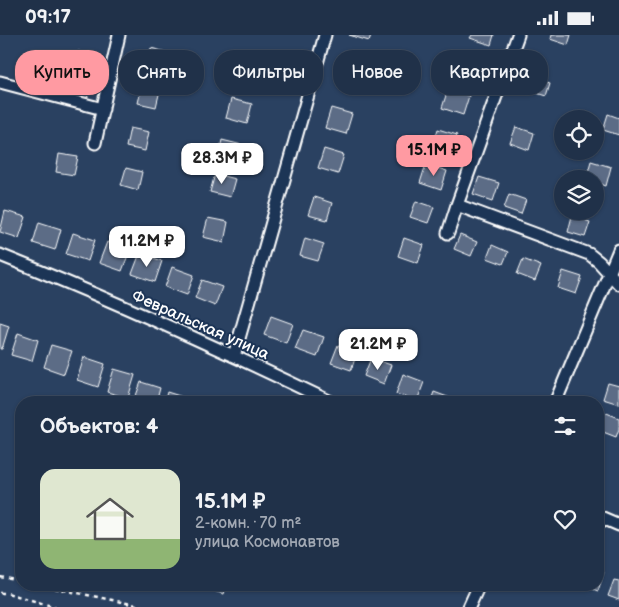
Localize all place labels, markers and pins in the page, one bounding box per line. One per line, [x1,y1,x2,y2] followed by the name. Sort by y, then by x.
[388,135,480,177] pin: 15.1M ₽
[176,143,268,185] pin: 28.3M ₽
[101,225,193,268] pin: 11.2M ₽
[332,329,424,371] pin: 21.2M ₽

